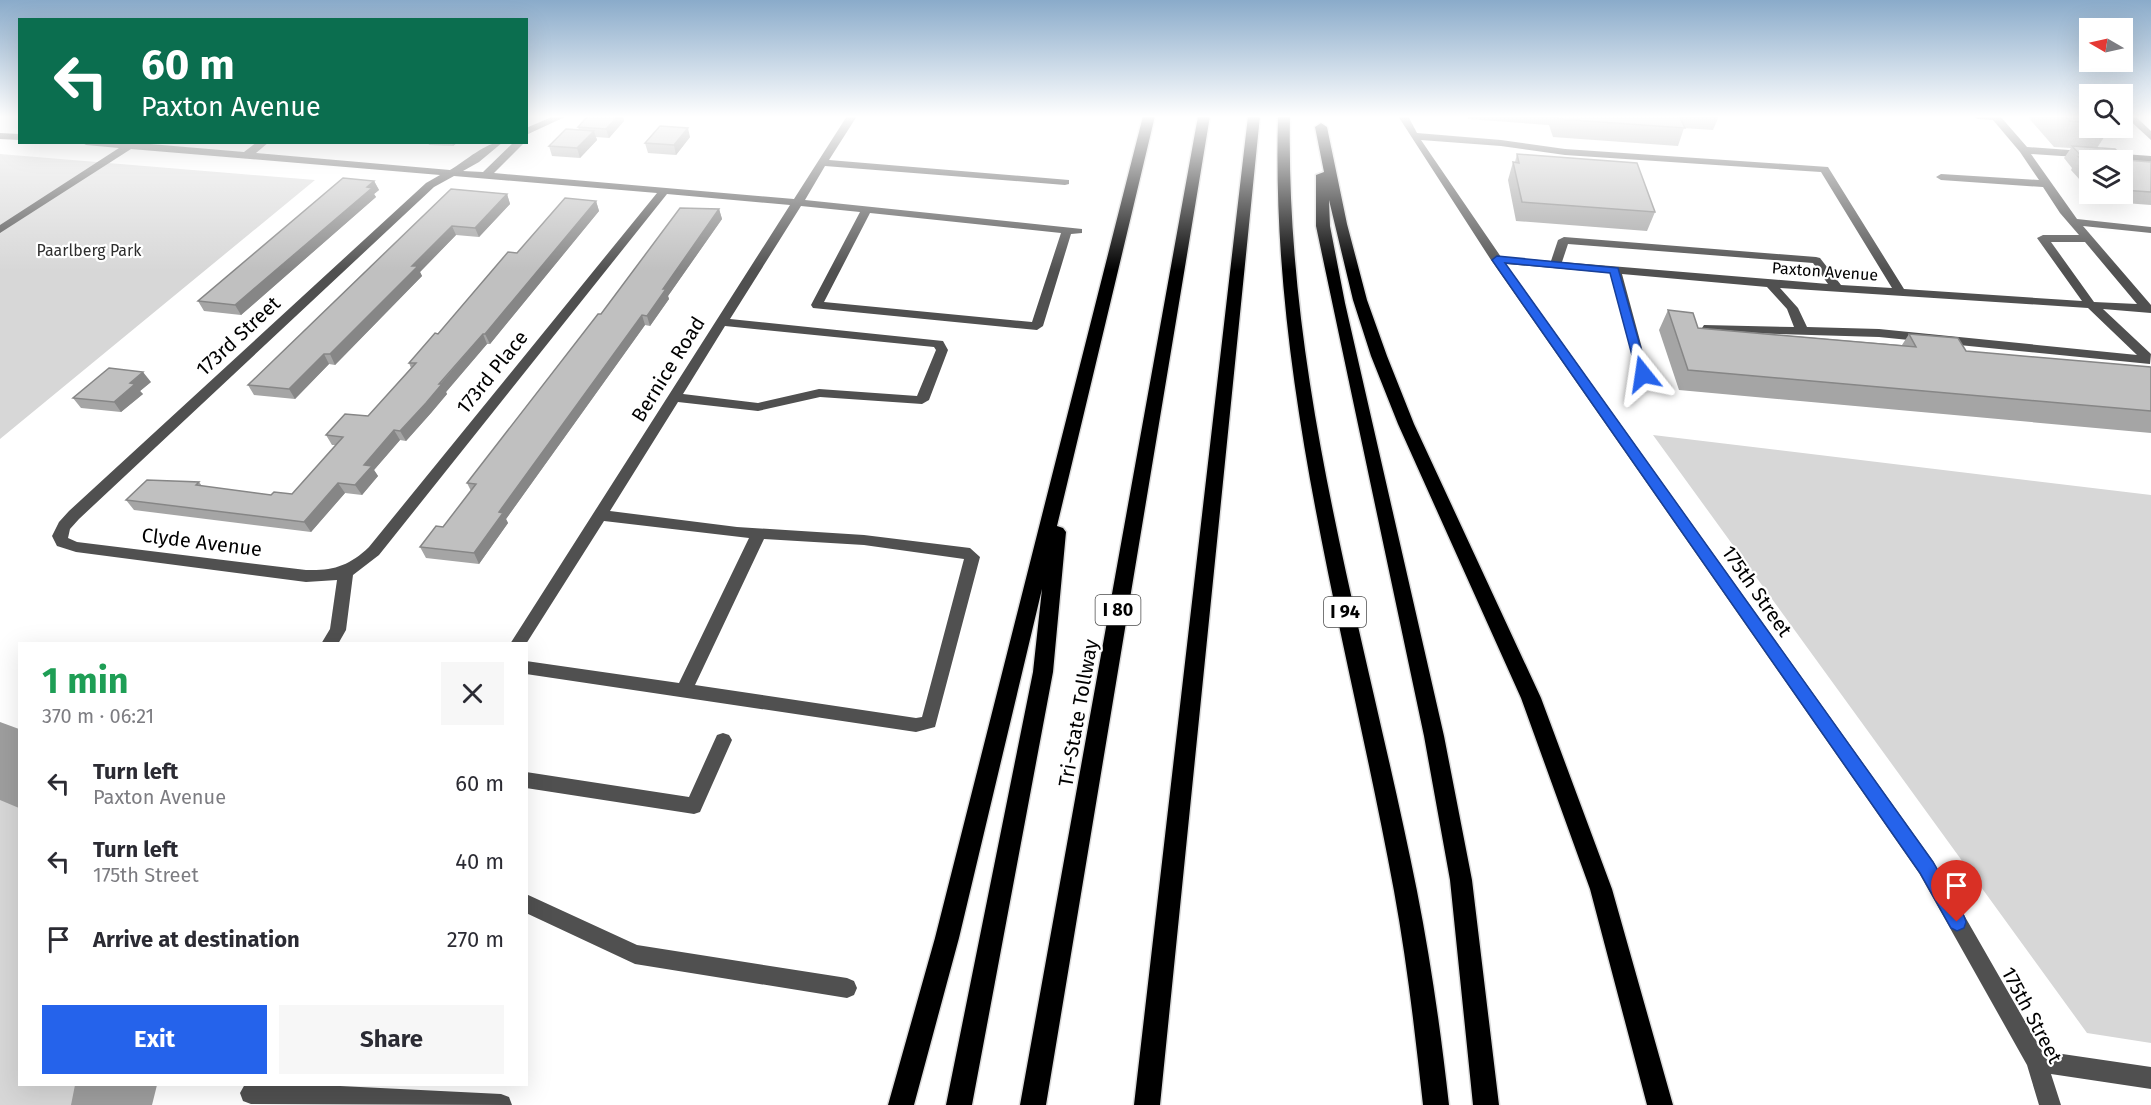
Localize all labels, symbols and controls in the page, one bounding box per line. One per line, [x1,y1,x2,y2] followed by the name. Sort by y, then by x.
[2079,18,2133,72] north arrow
[2079,18,2133,204] map controls
[141,40,235,90] text: 60 m
[42,42,120,120] icon: left
[2079,84,2133,138] button: search
[141,91,321,123] text: Paxton Avenue
[2079,150,2133,204] button: layers
[37,241,142,260] park label: Paarlberg Park
[1771,258,1879,285] street label: Paxton Avenue
[191,291,285,381] street label: 173rd Street
[626,312,710,426] street label: Bernice Road
[451,326,533,418] street label: 173rd Place
[1611,342,1675,406] position arrow
[141,523,263,561] street label: Clyde Avenue
[1717,541,1798,642] street label: 175th Street
[1096,595,1140,625] road number: I 80
[1324,597,1366,627] road number: I 94
[1053,637,1103,789] street label: Tri-State Tollway
[42,659,129,703] text: 1 min
[441,662,504,725] button: close
[42,704,154,728] text: 370 m · 06:21
[93,758,178,785] text: Turn left
[42,767,75,800] icon: left
[455,770,504,797] text: 60 m
[93,785,226,809] text: Paxton Avenue
[93,836,178,863] text: Turn left
[42,845,75,878] icon: left
[455,848,504,875] text: 40 m
[1931,860,1982,922] pin
[93,863,199,887] text: 175th Street
[1940,869,1973,902] icon: arrive
[42,923,75,956] icon: arrive
[93,926,300,953] text: Arrive at destination
[447,926,504,953] text: 270 m
[1997,963,2068,1068] street label: 175th Street
[42,1005,267,1074] button: Exit
[279,1005,504,1074] button: Share

